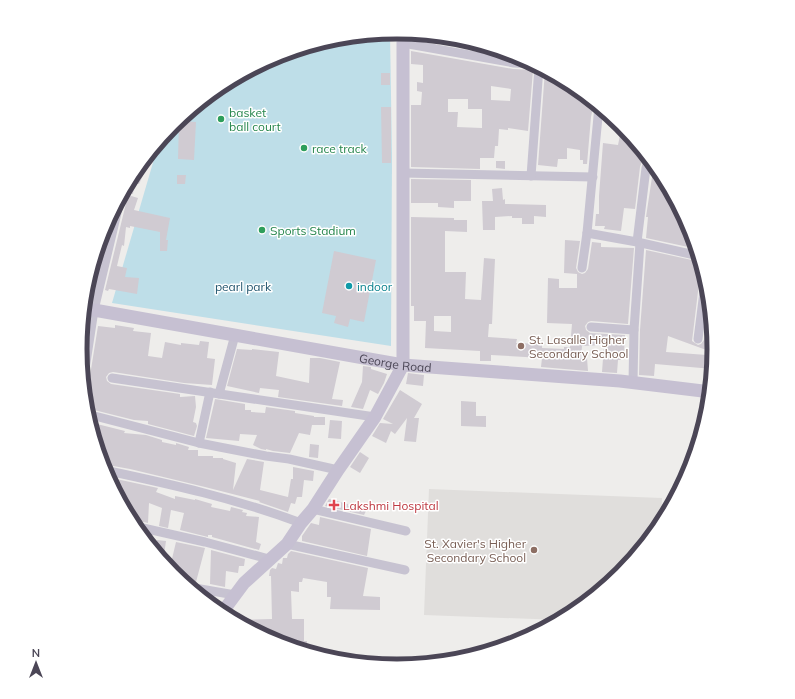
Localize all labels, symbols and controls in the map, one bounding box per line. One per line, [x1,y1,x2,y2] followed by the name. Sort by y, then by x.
[229,105,281,134] place label: basket ball court
[216,114,226,124] marker: basket ball court
[312,141,368,156] place label: race track
[299,143,309,153] marker: race track
[270,223,356,238] place label: Sports Stadium
[257,225,267,235] marker: Sports Stadium
[215,279,272,294] park label: pearl park
[357,279,393,294] place label: indoor
[344,281,354,291] marker: indoor
[529,332,628,361] place label: St. Lasalle Higher Secondary School
[516,341,526,351] marker: St. Lasalle Higher Secondary School
[358,350,432,375] street label: George Road
[343,498,439,513] place label: Lakshmi Hospital
[328,499,340,511] marker: Lakshmi Hospital
[424,536,527,565] place label: St. Xavier's Higher Secondary School
[529,545,539,555] marker: St. Xavier's Higher Secondary School
[16,643,56,683] north arrow
[32,646,40,660] text: N

